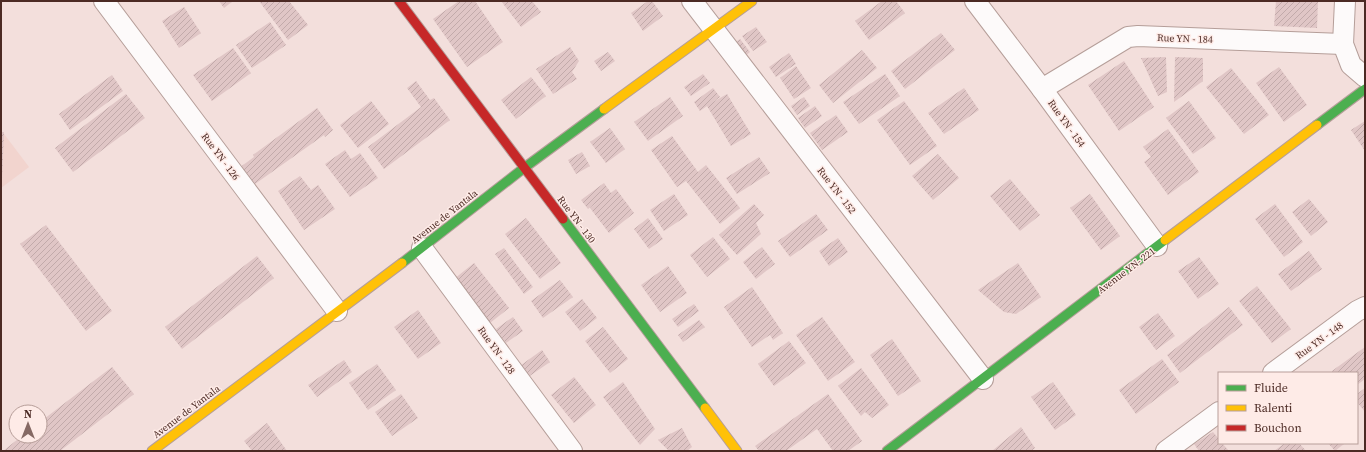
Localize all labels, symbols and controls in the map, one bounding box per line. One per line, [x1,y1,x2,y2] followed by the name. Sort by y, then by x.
[1157,31,1213,46] street label: Rue YN - 184
[1045,97,1088,150] street label: Rue YN - 154
[199,130,243,182] street label: Rue YN - 126
[814,164,859,216] street label: Rue YN - 152
[408,186,481,246] street label: Avenue de Yantala
[555,193,599,245] street label: Rue YN - 130
[1095,244,1158,296] street label: Avenue YN- 221
[1293,319,1346,362] street label: Rue YN - 148
[475,324,518,377] street label: Rue YN - 128
[1218,372,1358,444] legend
[1254,380,1288,396] text: Fluide
[150,381,223,441] street label: Avenue de Yantala
[1254,400,1293,416] text: Ralenti
[8,404,48,444] north arrow
[24,407,32,422] text: N
[1254,420,1302,436] text: Bouchon

